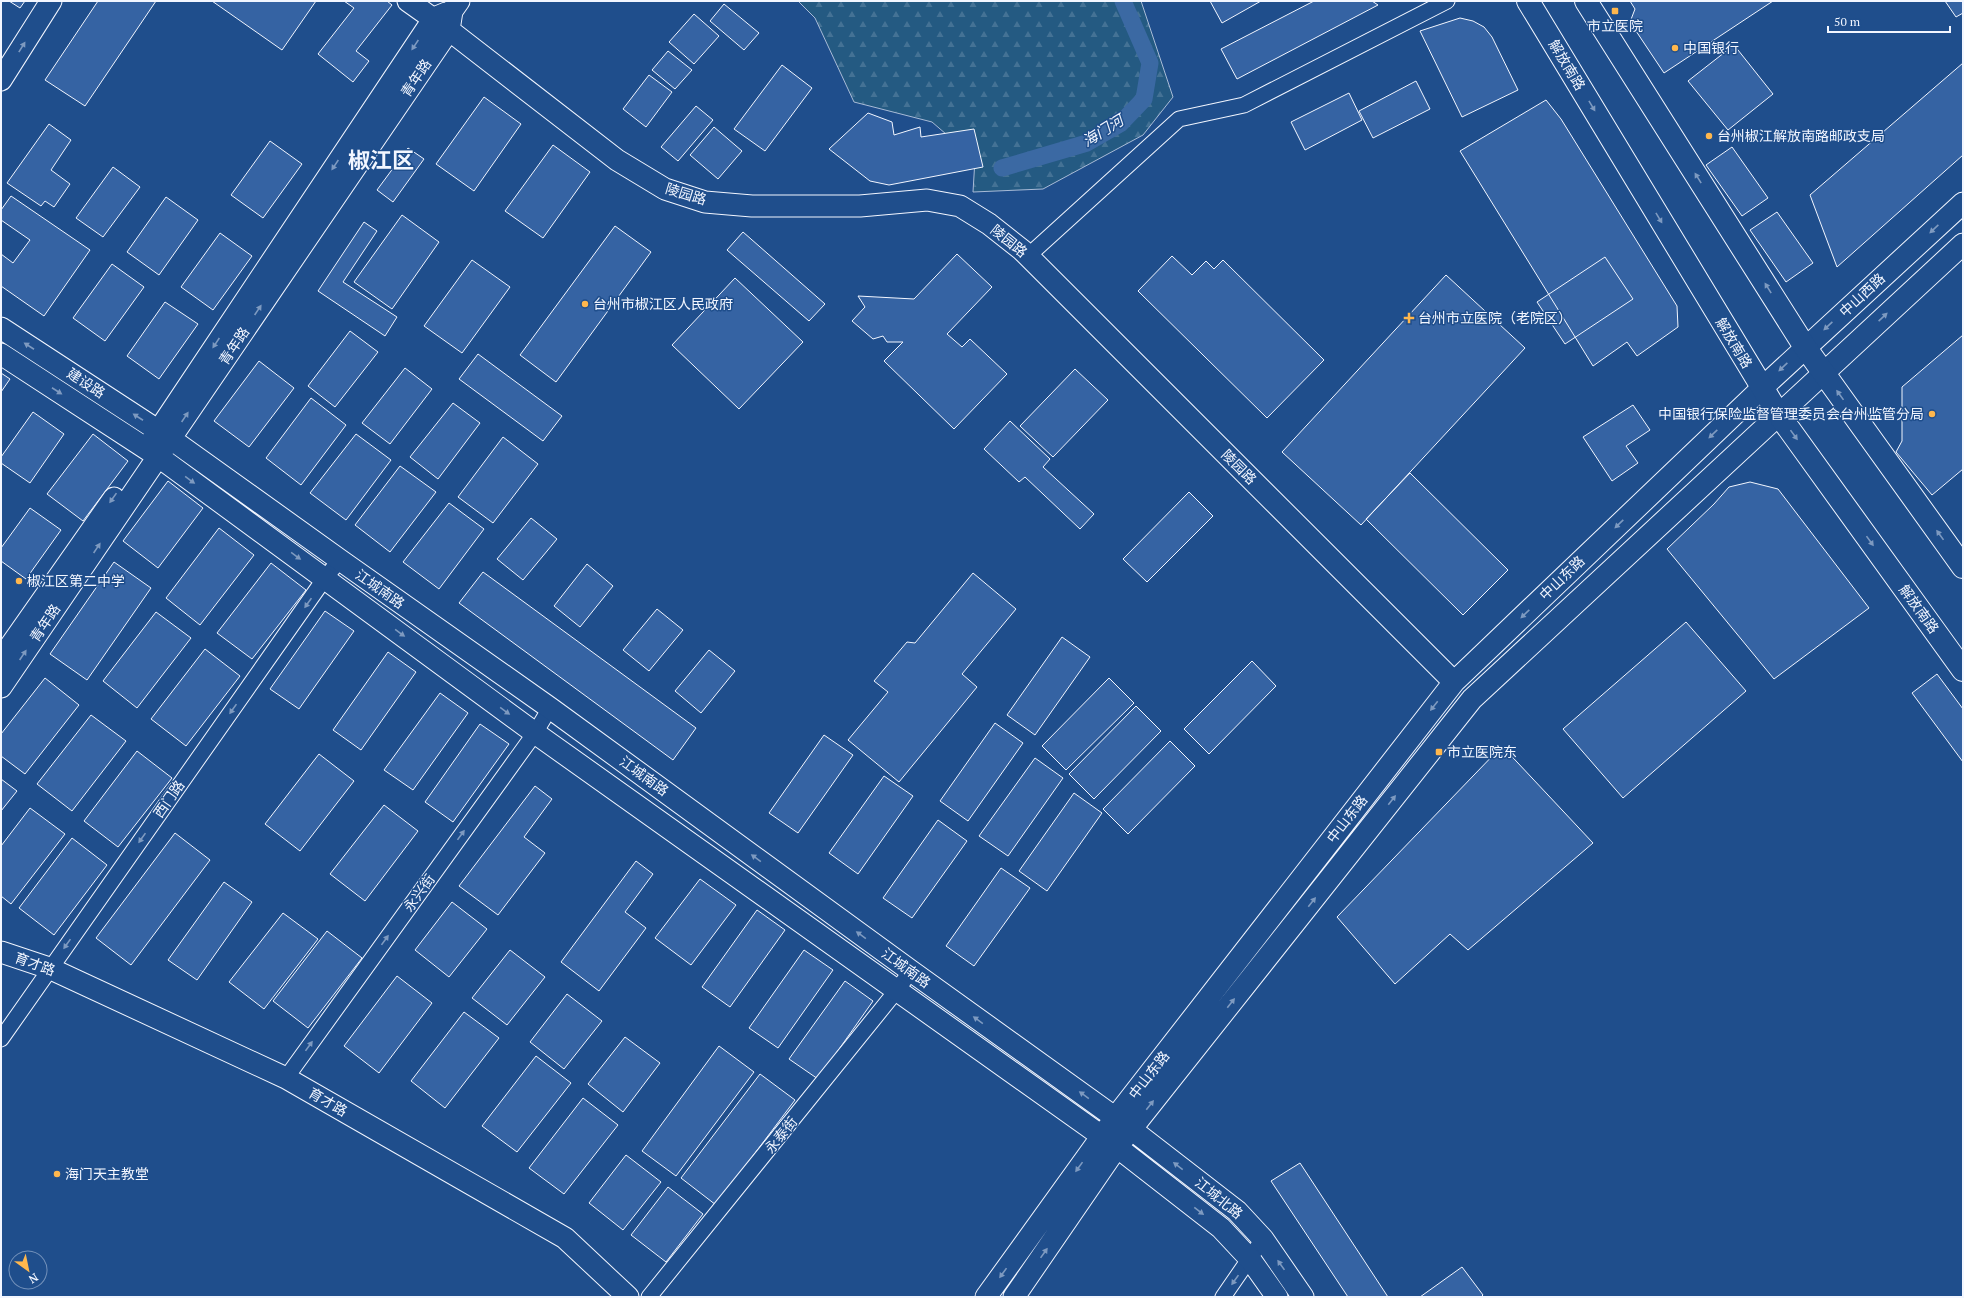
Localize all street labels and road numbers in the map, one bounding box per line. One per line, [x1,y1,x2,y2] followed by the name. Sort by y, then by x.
[1545,36,1590,94] street label: 解放南路
[396,55,435,100] street label: 青年路
[663,178,709,209] street label: 陵园路
[987,220,1032,261] street label: 陵园路
[1835,269,1889,321] street label: 中山西路
[1712,314,1757,372] street label: 解放南路
[214,323,253,368] street label: 青年路
[63,363,109,402] street label: 建设路
[1218,445,1261,488] street label: 陵园路
[1535,551,1588,604] street label: 中山东路
[352,565,409,612] street label: 江城南路
[1895,580,1944,637] street label: 解放南路
[25,600,64,645] street label: 青年路
[616,751,673,800] street label: 江城南路
[149,776,188,821] street label: 西门路
[1322,791,1371,847] street label: 中山东路
[399,870,439,915] street label: 永兴街
[878,943,935,992] street label: 江城南路
[12,947,58,980] street label: 育才路
[1124,1047,1173,1103] street label: 中山东路
[305,1083,351,1120] street label: 育才路
[760,1112,801,1157] street label: 永泰街
[1192,1173,1247,1223] street label: 江城北路

